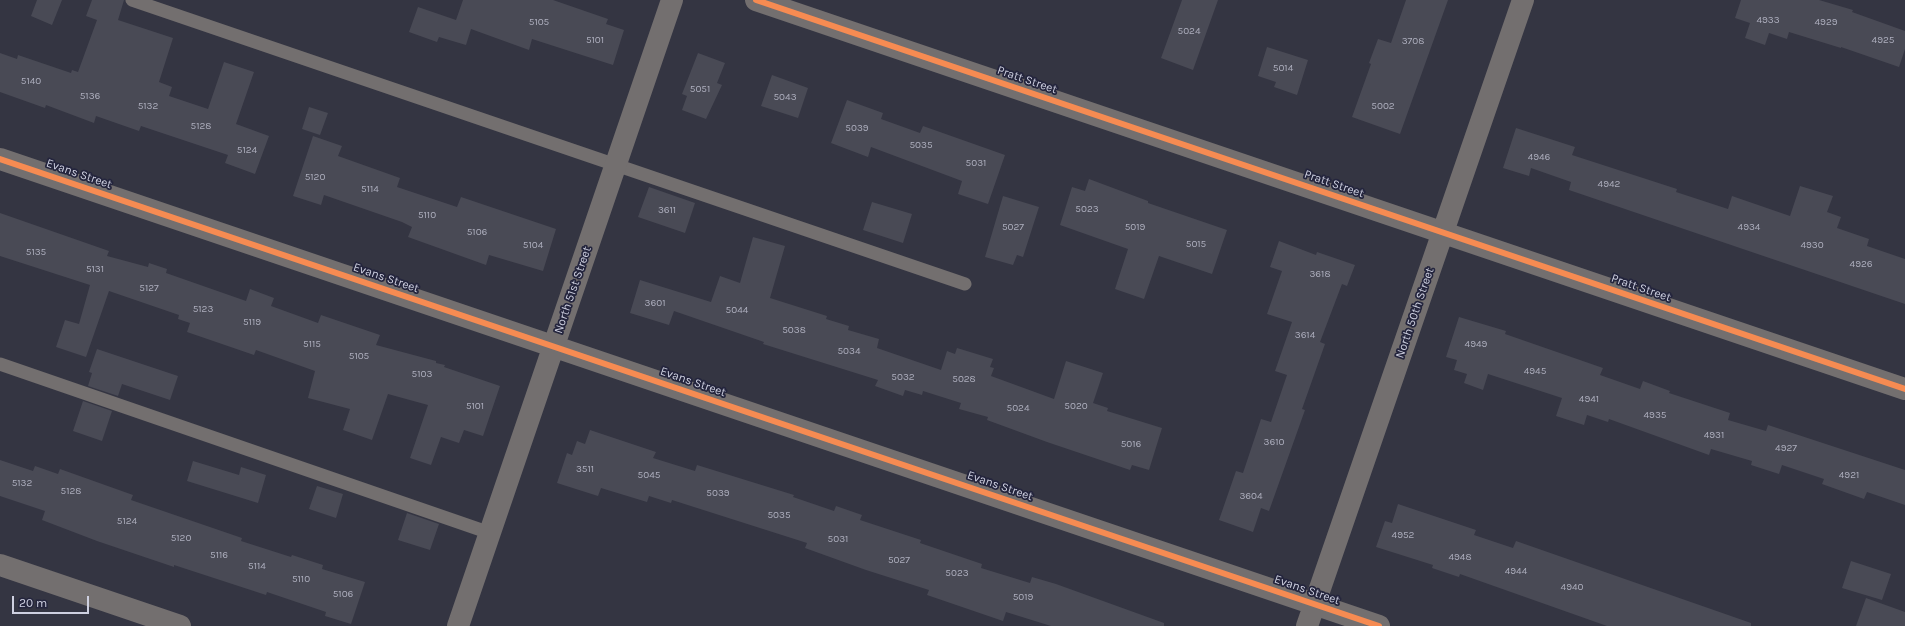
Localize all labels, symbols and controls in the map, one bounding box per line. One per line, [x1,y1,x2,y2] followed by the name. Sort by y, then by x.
[1756,14,1780,26] house number: 4933
[529,16,549,28] house number: 5105
[1815,16,1837,28] house number: 4929
[1178,25,1200,37] house number: 5024
[586,34,604,46] house number: 5101
[1872,34,1894,46] house number: 4925
[1402,35,1424,47] house number: 3708
[1273,62,1293,74] house number: 5014
[995,63,1059,97] street label: Pratt Street
[21,75,41,87] house number: 5140
[690,83,710,95] house number: 5051
[80,90,100,102] house number: 5136
[773,91,797,103] house number: 5043
[138,100,158,112] house number: 5132
[1371,100,1395,112] house number: 5002
[191,120,211,132] house number: 5128
[845,122,869,134] house number: 5039
[909,139,933,151] house number: 5035
[237,144,257,156] house number: 5124
[1528,151,1550,163] house number: 4946
[44,156,114,192] street label: Evans Street
[966,157,986,169] house number: 5031
[1302,167,1366,201] street label: Pratt Street
[305,171,325,183] house number: 5120
[1598,178,1620,190] house number: 4942
[361,183,379,195] house number: 5114
[1075,203,1099,215] house number: 5023
[658,204,676,216] house number: 3611
[418,209,436,221] house number: 5110
[1002,221,1024,233] house number: 5027
[1125,221,1145,233] house number: 5019
[1738,221,1760,233] house number: 4934
[467,226,487,238] house number: 5106
[1186,238,1206,250] house number: 5015
[523,239,543,251] house number: 5104
[1800,239,1824,251] house number: 4930
[551,245,595,335] street label: North 51st Street
[26,246,46,258] house number: 5135
[1850,258,1872,270] house number: 4926
[351,260,421,296] street label: Evans Street
[86,263,104,275] house number: 5131
[1393,266,1437,360] street label: North 50th Street
[1309,268,1331,280] house number: 3618
[1609,271,1673,305] street label: Pratt Street
[139,282,159,294] house number: 5127
[645,297,665,309] house number: 3601
[193,303,213,315] house number: 5123
[726,304,748,316] house number: 5044
[243,316,261,328] house number: 5119
[782,324,806,336] house number: 5038
[1295,329,1315,341] house number: 3614
[303,338,321,350] house number: 5115
[1465,338,1487,350] house number: 4949
[837,345,861,357] house number: 5034
[349,350,369,362] house number: 5105
[658,364,728,400] street label: Evans Street
[1524,365,1546,377] house number: 4945
[412,368,432,380] house number: 5103
[891,371,915,383] house number: 5032
[952,373,976,385] house number: 5028
[1579,393,1599,405] house number: 4941
[466,400,484,412] house number: 5101
[1064,400,1088,412] house number: 5020
[1007,402,1029,414] house number: 5024
[1644,409,1666,421] house number: 4935
[1704,429,1724,441] house number: 4931
[1264,436,1284,448] house number: 3610
[1121,438,1141,450] house number: 5016
[1775,442,1797,454] house number: 4927
[576,463,594,475] house number: 3511
[965,468,1035,504] street label: Evans Street
[638,469,660,481] house number: 5045
[1839,469,1859,481] house number: 4921
[12,477,32,489] house number: 5132
[61,485,81,497] house number: 5128
[706,487,730,499] house number: 5039
[1239,490,1263,502] house number: 3604
[767,509,791,521] house number: 5035
[117,515,137,527] house number: 5124
[1392,529,1414,541] house number: 4952
[171,532,191,544] house number: 5120
[828,533,848,545] house number: 5031
[210,549,228,561] house number: 5116
[1448,551,1472,563] house number: 4948
[888,554,910,566] house number: 5027
[248,560,266,572] house number: 5114
[1505,565,1527,577] house number: 4944
[945,567,969,579] house number: 5023
[1272,572,1342,608] street label: Evans Street
[292,573,310,585] house number: 5110
[1561,581,1583,593] house number: 4940
[14,588,91,614] scale bar
[333,588,353,600] house number: 5106
[1013,591,1033,603] house number: 5019
[19,596,47,610] text: 20 m

